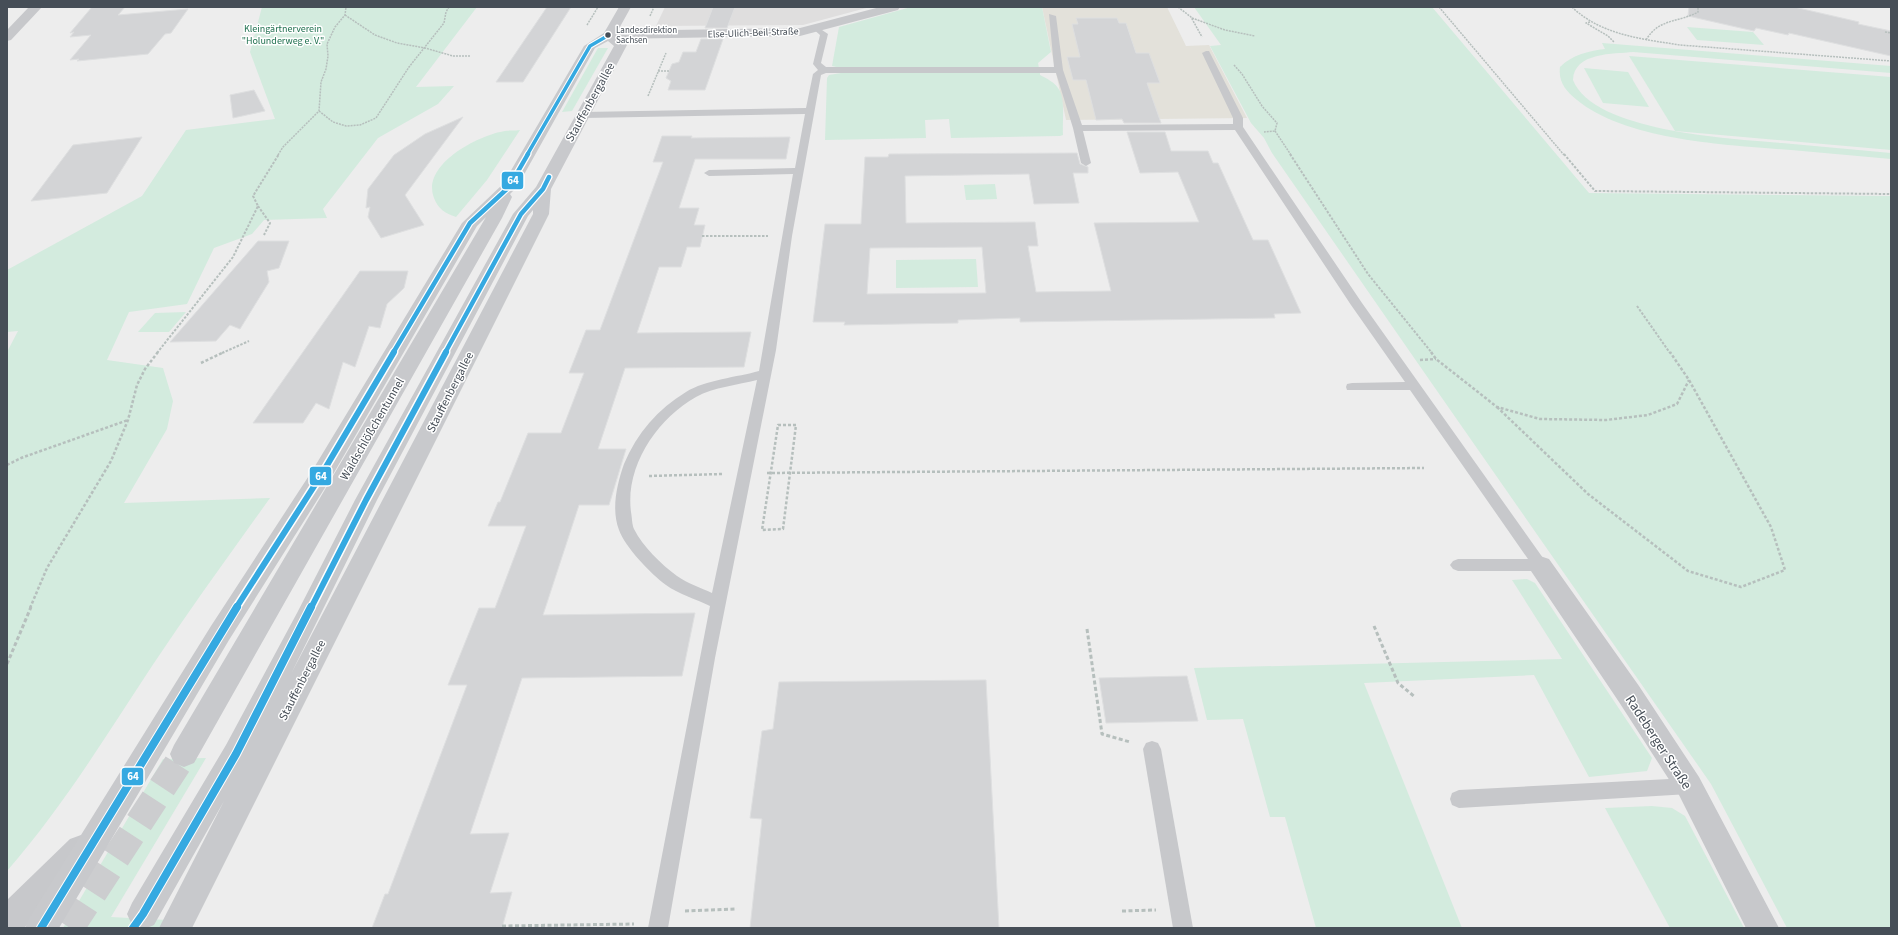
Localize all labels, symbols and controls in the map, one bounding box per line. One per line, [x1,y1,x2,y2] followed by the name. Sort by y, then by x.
[242,22,324,48] park label: Kleingärtnerverein "Holunderweg e. V."
[616,24,677,47] place label: Landesdirektion Sachsen
[707,24,799,42] street label: Else-Ulich-Beil-Straße
[603,30,613,40] marker: Landesdirektion Sachsen
[562,59,619,145] street label: Stauffenbergallee
[501,171,524,190] line badge: 64
[507,173,519,188] text: 64
[423,349,478,435] street label: Stauffenbergallee
[336,375,409,484] street label: Waldschlößchentunnel
[309,466,332,486] line badge: 64
[315,469,327,484] text: 64
[275,637,330,723] street label: Stauffenbergallee
[1620,691,1696,794] street label: Radeberger Straße
[121,767,144,786] line badge: 64
[127,769,139,784] text: 64

